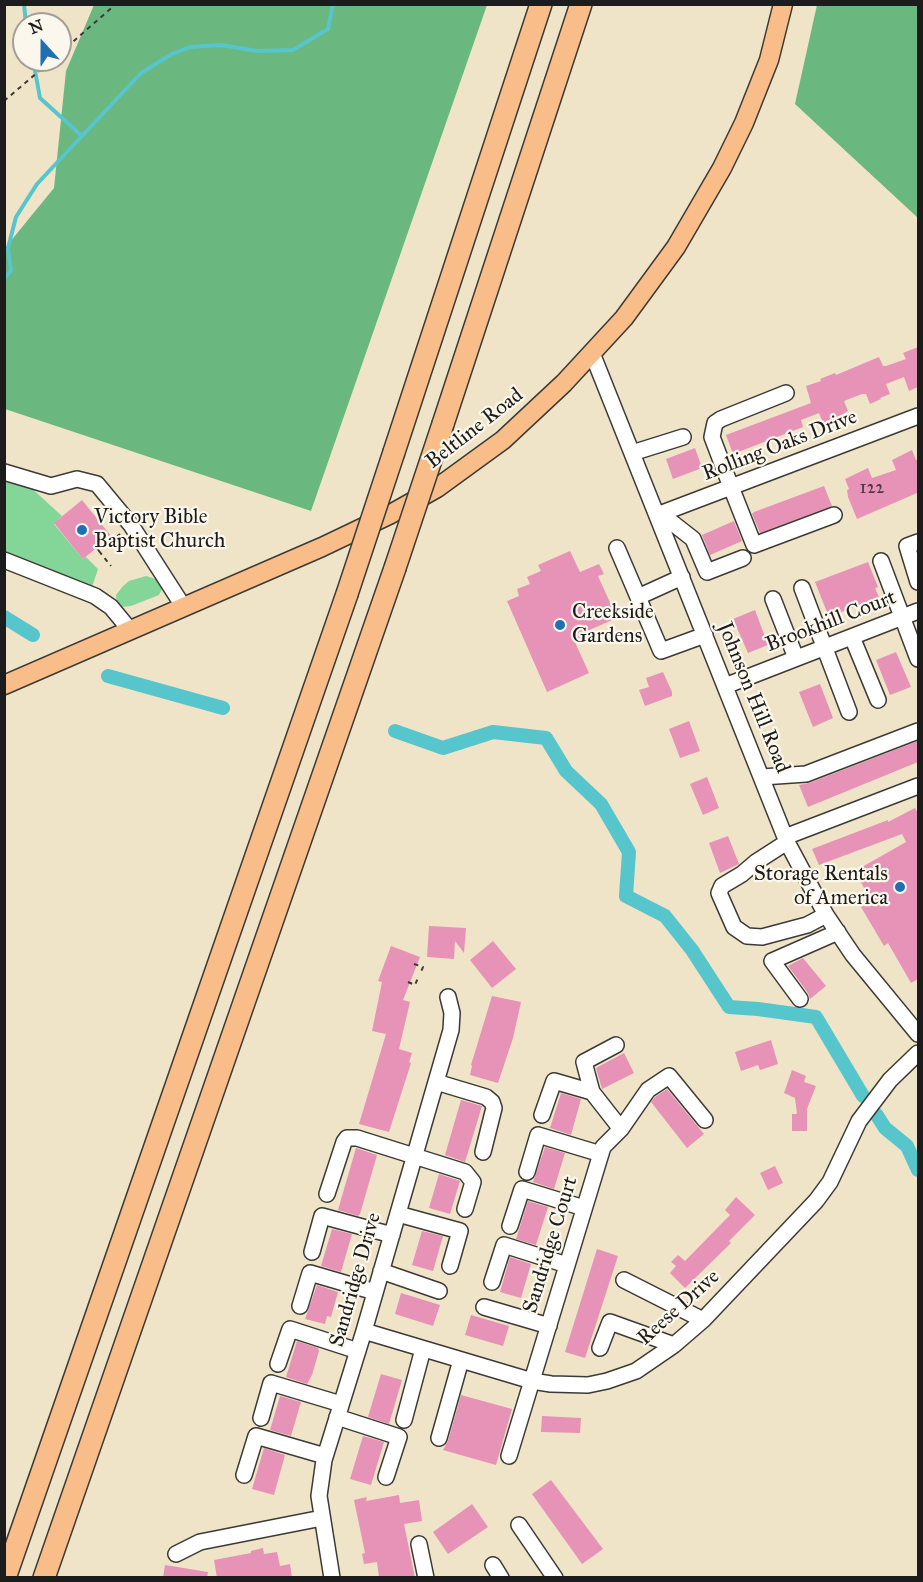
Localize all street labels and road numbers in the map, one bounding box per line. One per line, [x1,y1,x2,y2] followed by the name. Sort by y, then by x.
[421,383,529,475] street label: Beltline Road
[699,405,861,487] street label: Rolling Oaks Drive
[762,586,900,658] street label: Brookhill Court
[711,619,795,777] street label: Johnson Hill Road
[518,1174,584,1316] street label: Sandridge Court
[325,1210,387,1350] street label: Sandridge Drive
[633,1265,725,1351] street label: Reese Drive

